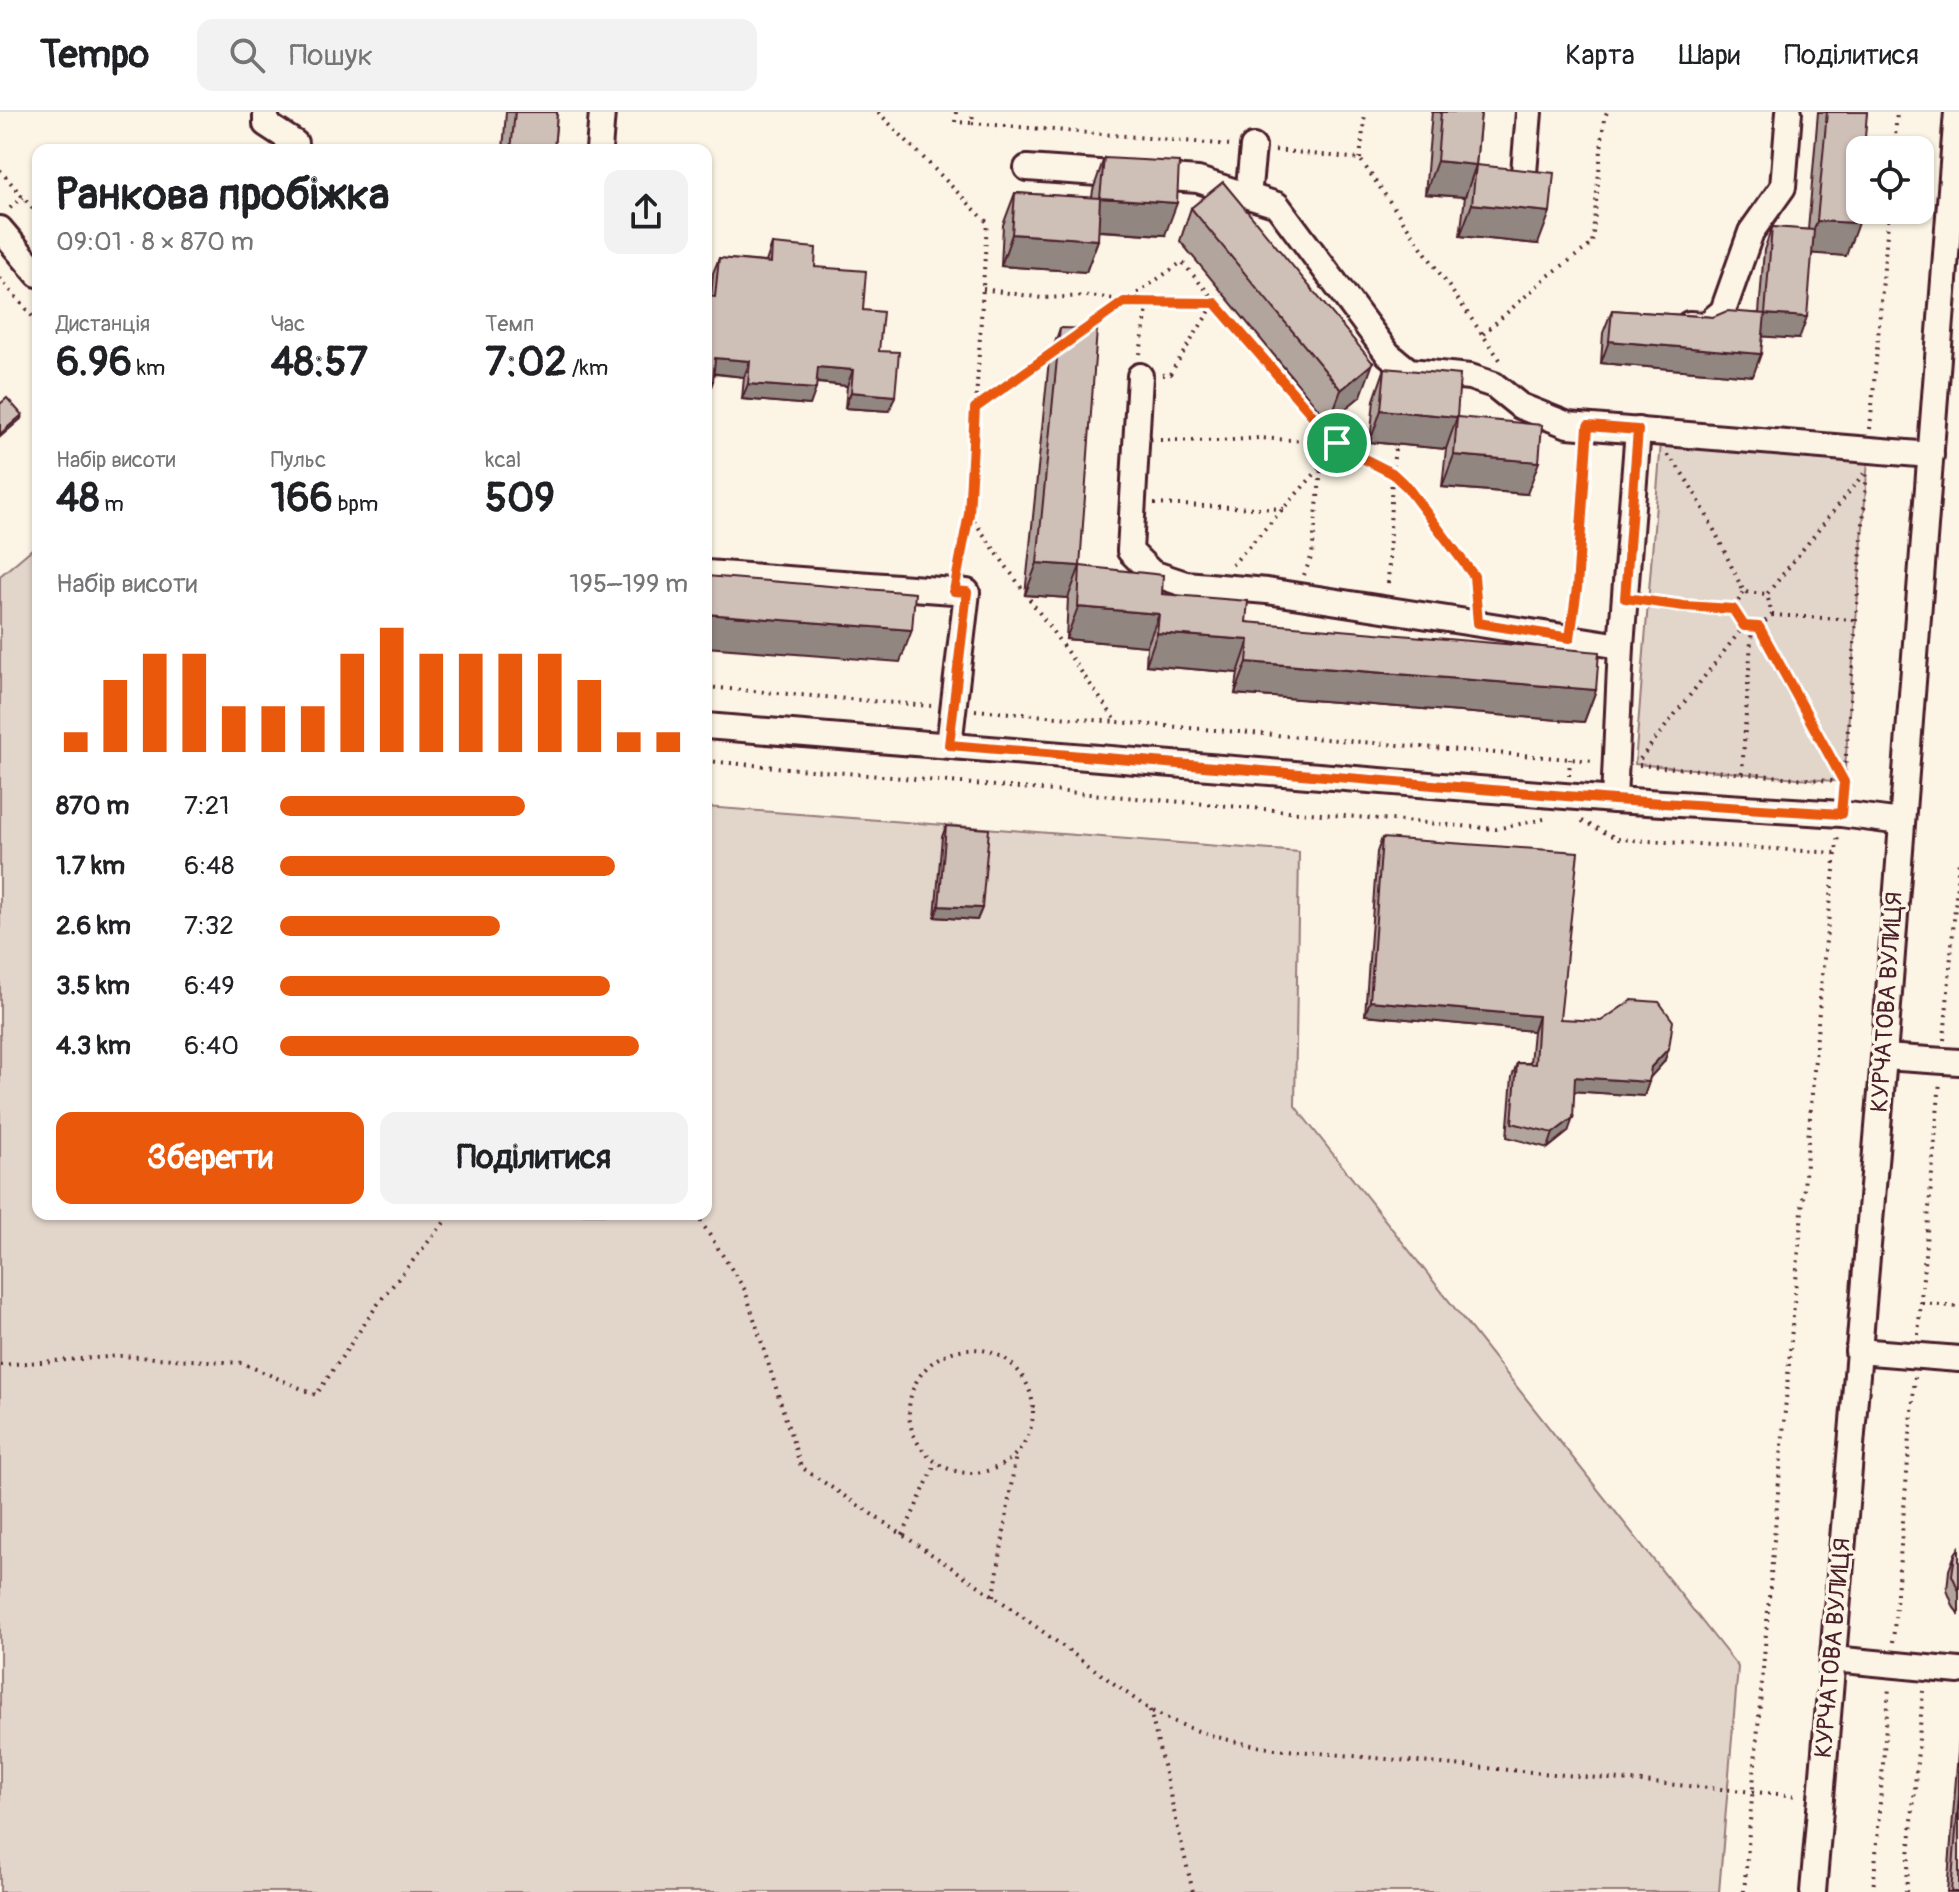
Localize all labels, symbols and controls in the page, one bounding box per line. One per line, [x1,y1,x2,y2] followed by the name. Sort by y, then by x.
[197,19,757,91] search box
[40,31,149,79] text: Tempo
[225,33,269,77] icon: search
[289,37,373,74] text: Пошук
[1565,38,1635,73] text: Карта
[1679,38,1740,73] text: Шари
[1784,38,1919,73] text: Поділитися
[1846,136,1934,224] map controls
[1846,136,1934,224] button: locate
[56,168,389,223] text: Ранкова пробіжка
[604,170,688,254] button: share
[56,226,254,258] text: 09:01 · 8 × 870 m
[56,310,150,338] text: Дистанція
[271,310,305,338] text: Час
[485,310,534,338] text: Темп
[56,338,132,387] text: 6.96
[271,338,368,387] text: 48:57
[485,338,567,387] text: 7:02
[132,354,165,382] text: km
[567,354,608,382] text: /km
[1303,409,1371,477] pin
[1315,421,1359,465] icon: arrive
[56,446,176,474] text: Набір висоти
[271,446,326,474] text: Пульс
[485,446,521,474] text: kcal
[56,474,99,523] text: 48
[271,474,333,523] text: 166
[485,474,555,523] text: 509
[99,490,124,518] text: m
[333,490,378,518] text: bpm
[56,568,197,600] text: Набір висоти
[569,568,688,600] text: 195–199 m
[56,790,129,822] text: 870 m
[184,790,229,822] text: 7:21
[56,850,125,882] text: 1.7 km
[184,850,234,882] text: 6:48
[1865,891,1909,1113] street label: КУРЧАТОВА ВУЛИЦЯ
[56,910,131,942] text: 2.6 km
[184,910,234,942] text: 7:32
[56,970,130,1002] text: 3.5 km
[184,970,235,1002] text: 6:49
[56,1030,131,1062] text: 4.3 km
[184,1030,239,1062] text: 6:40
[56,1112,364,1204] button: Зберегти
[380,1112,688,1204] button: Поділитися
[1809,1537,1857,1759] street label: КУРЧАТОВА ВУЛИЦЯ

